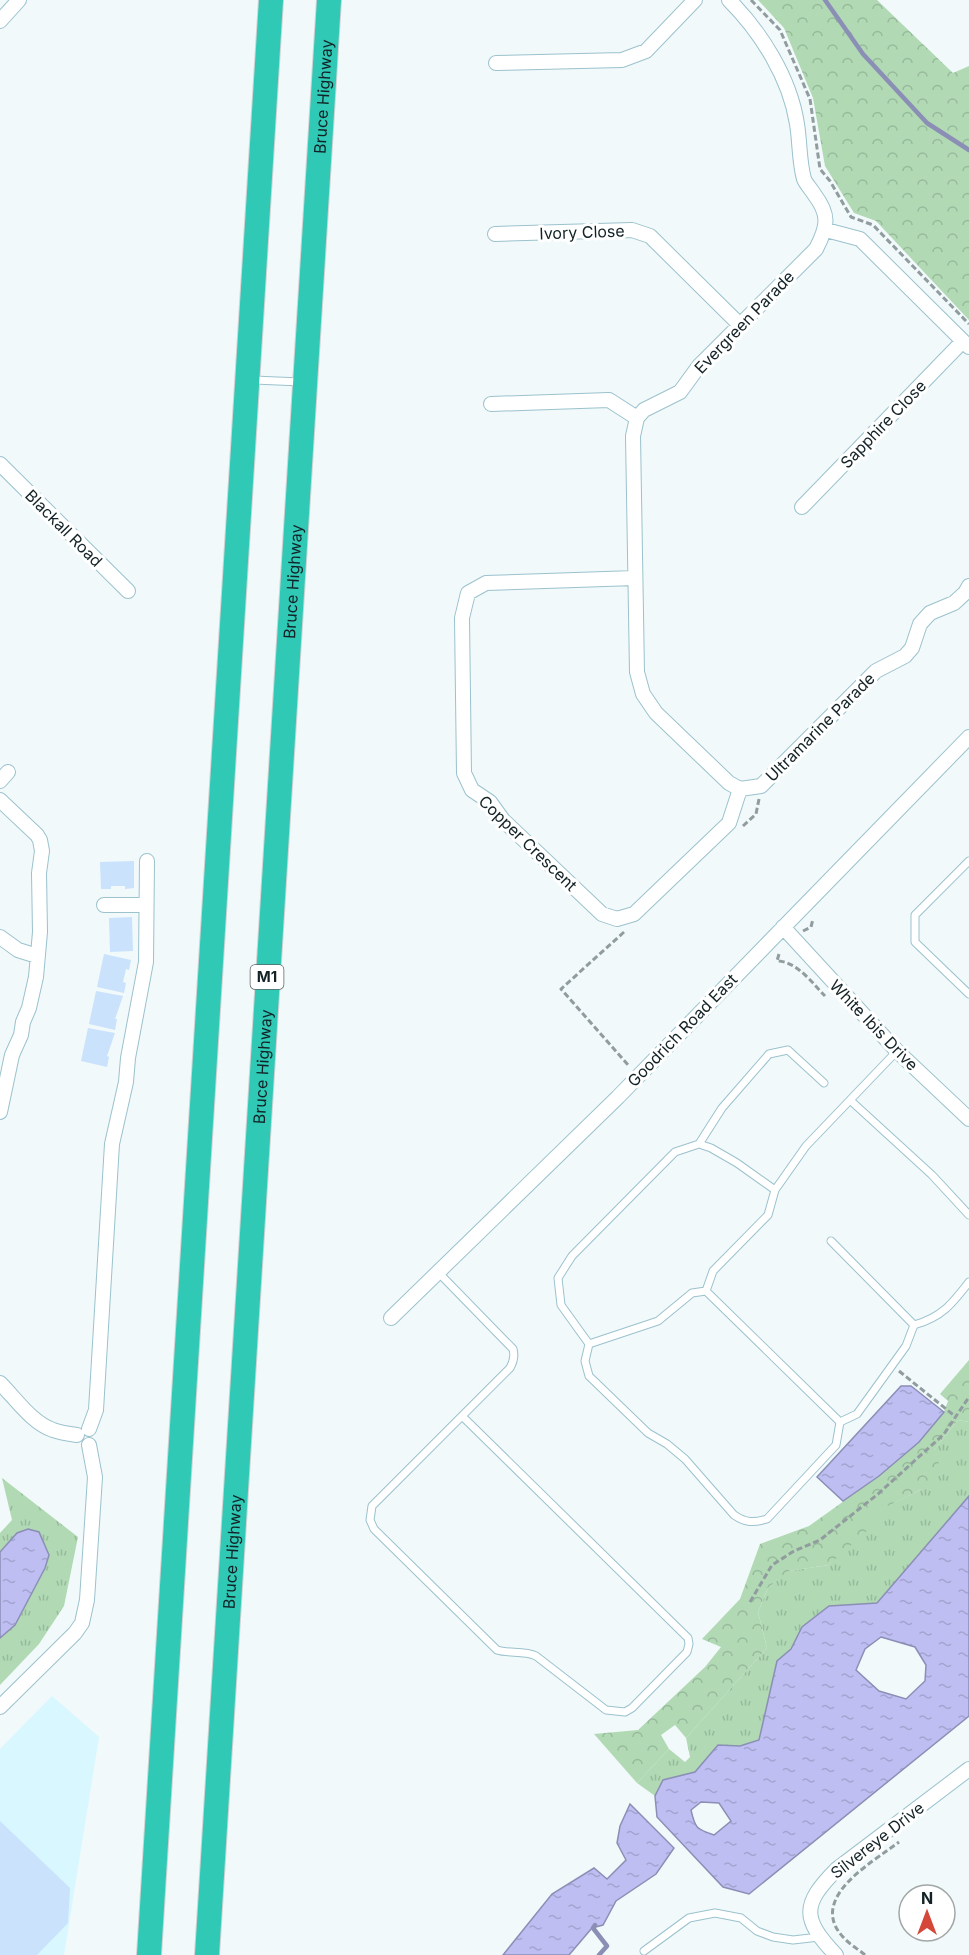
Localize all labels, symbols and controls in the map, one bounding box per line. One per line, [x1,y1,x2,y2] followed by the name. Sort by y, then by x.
[309,39,337,155] street label: Bruce Highway
[539,221,625,243] street label: Ivory Close
[690,267,798,377] street label: Evergreen Parade
[836,376,930,472] street label: Sapphire Close
[21,485,107,571] street label: Blackall Road
[279,524,306,640] street label: Bruce Highway
[761,668,879,786] street label: Ultramarine Parade
[475,791,581,895] street label: Copper Crescent
[250,965,284,989] road number: M1
[623,969,741,1091] street label: Goodrich Road East
[826,975,922,1075] street label: White Ibis Drive
[249,1009,276,1125] street label: Bruce Highway
[219,1494,246,1610] street label: Bruce Highway
[826,1797,928,1883] street label: Silvereye Drive
[897,1883,957,1943] north arrow
[921,1888,933,1908] text: N

